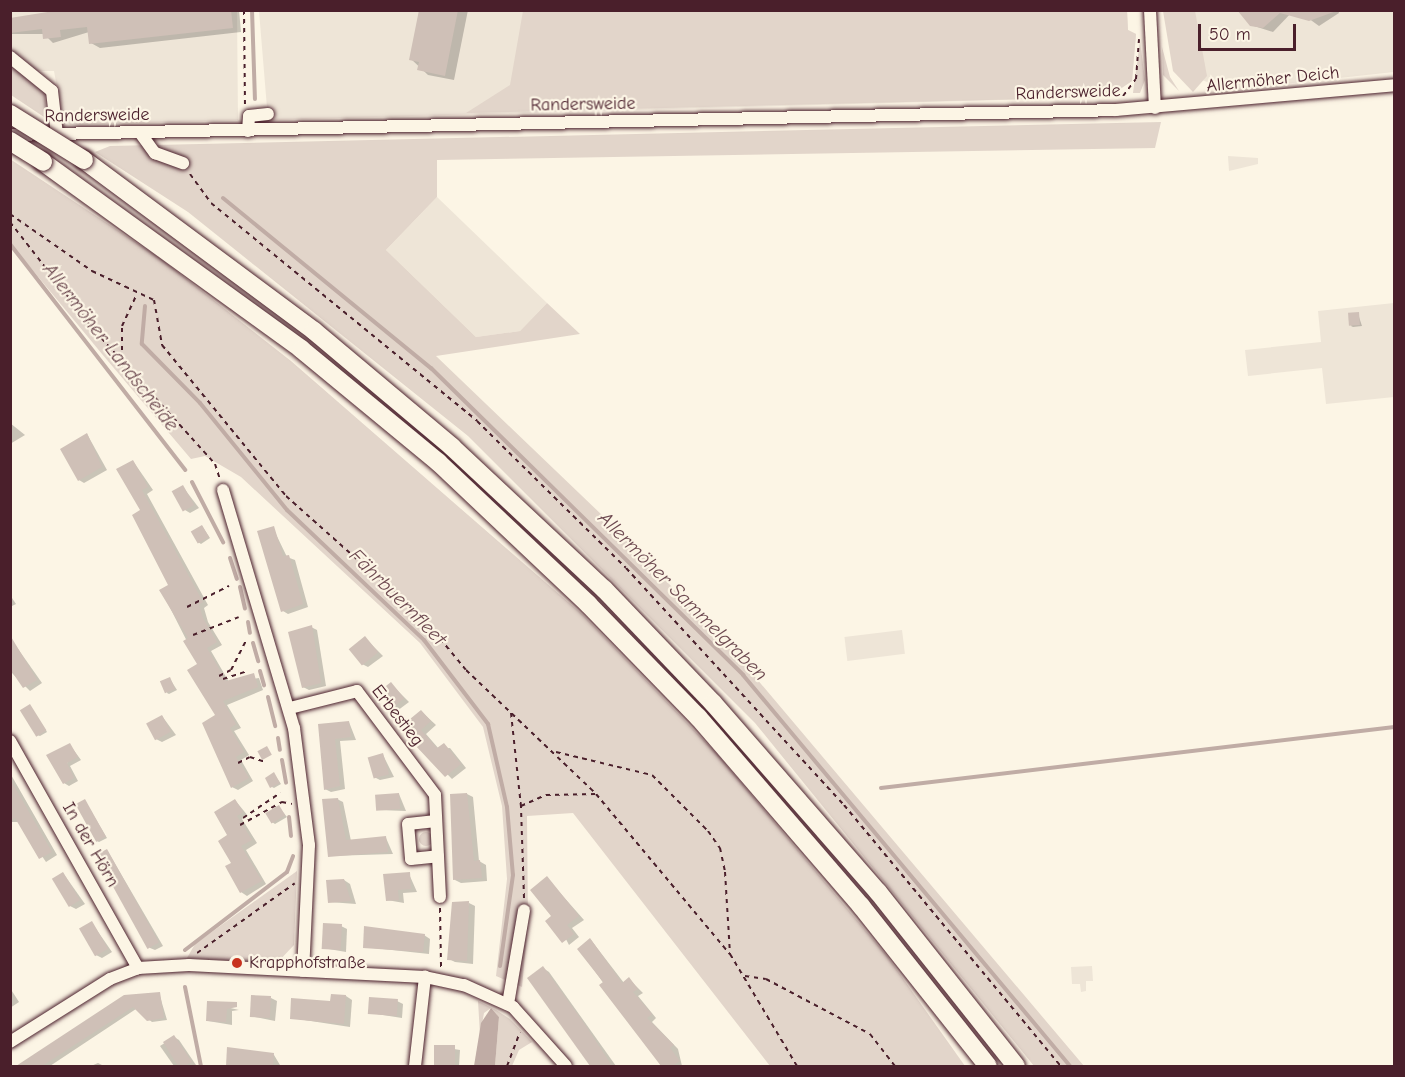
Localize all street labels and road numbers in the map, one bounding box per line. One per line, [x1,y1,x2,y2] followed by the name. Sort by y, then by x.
[1205,62,1341,98] street label: Allermöher Deich
[1015,80,1121,106] street label: Randersweide
[530,93,636,117] street label: Randersweide
[44,104,150,128] street label: Randersweide
[366,681,428,751] street label: Erbestieg
[57,799,123,891] street label: In der Hörn

